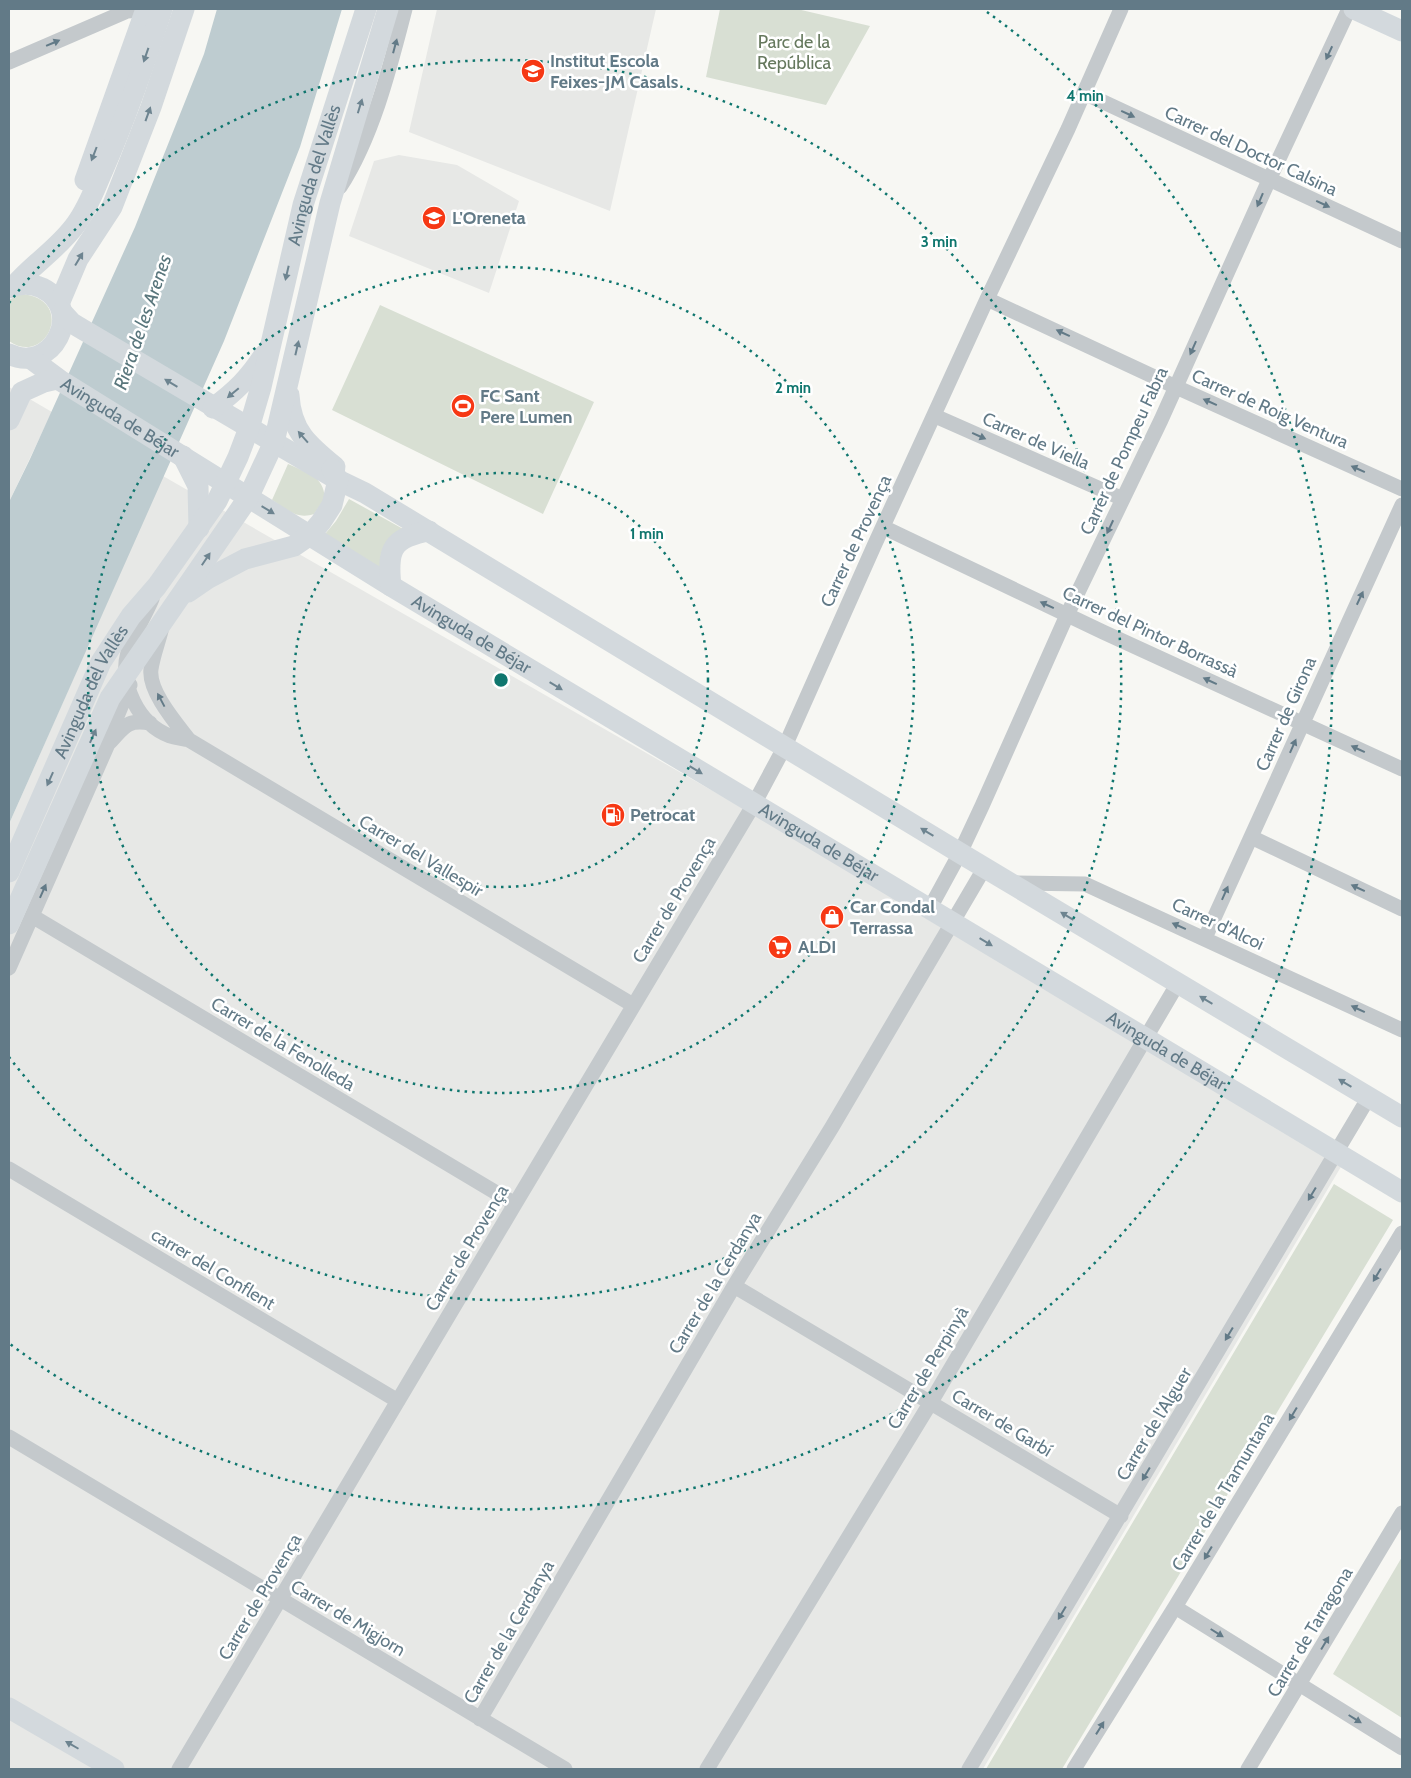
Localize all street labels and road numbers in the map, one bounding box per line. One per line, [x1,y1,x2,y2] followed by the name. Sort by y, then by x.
[1161,101,1341,201] street label: Carrer del Doctor Calsina
[283,102,346,248] street label: Avinguda del Vallès
[1075,363,1173,538] street label: Carrer de Pompeu Fabra
[1188,365,1352,454] street label: Carrer de Roig Ventura
[56,372,184,463] street label: Avinguda de Béjar
[979,408,1093,475] street label: Carrer de Viella
[816,471,896,611] street label: Carrer de Provença
[1059,582,1242,682] street label: Carrer del Pintor Borrassà
[408,590,536,679] street label: Avinguda de Béjar
[49,621,133,762] street label: Avinguda del Vallès
[1251,653,1321,775] street label: Carrer de Girona
[755,798,883,887] street label: Avinguda de Béjar
[355,810,487,902] street label: Carrer del Vallespir
[628,833,720,967] street label: Carrer de Provença
[1168,893,1268,955] street label: Carrer d'Alcoi
[207,992,359,1096] street label: Carrer de la Fenolleda
[1102,1006,1230,1095] street label: Avinguda de Béjar
[421,1181,513,1315] street label: Carrer de Provença
[664,1208,766,1358] street label: Carrer de la Cerdanya
[147,1223,279,1315] street label: carrer del Conflent
[883,1302,973,1433] street label: Carrer de Perpinyà
[1112,1363,1197,1485] street label: Carrer de l'Alguer
[948,1384,1056,1462] street label: Carrer de Garbí
[1167,1409,1279,1575] street label: Carrer de la Tramuntana
[214,1530,306,1664] street label: Carrer de Provença
[459,1556,559,1707] street label: Carrer de la Cerdanya
[1263,1563,1358,1701] street label: Carrer de Tarragona
[287,1575,409,1661] street label: Carrer de Migjorn

